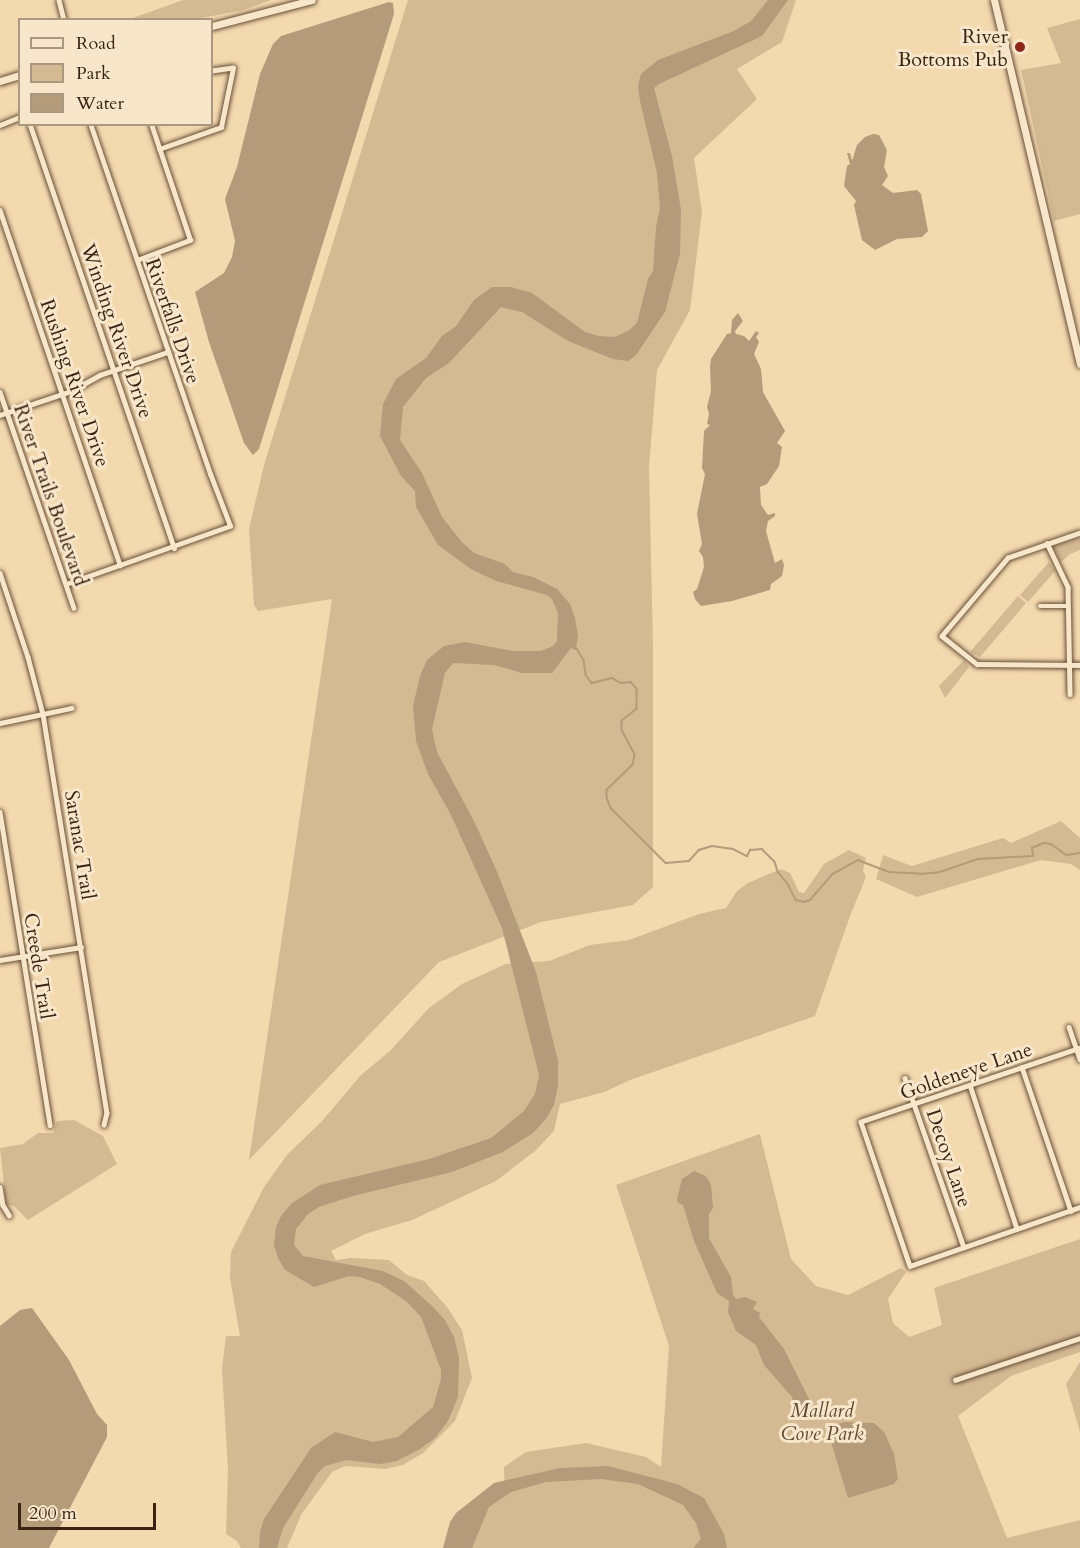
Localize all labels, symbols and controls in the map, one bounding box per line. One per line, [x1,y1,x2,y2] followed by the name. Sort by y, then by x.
[18,18,213,126] legend
[898,24,1008,71] place label: River Bottoms Pub
[76,31,116,56] text: Road
[1013,40,1027,54] marker: River Bottoms Pub
[76,61,111,86] text: Park
[76,91,124,116] text: Water
[76,241,158,421] street label: Winding River Drive
[140,255,206,387] street label: Riverfalls Drive
[35,296,115,470] street label: Rushing River Drive
[9,401,93,589] street label: River Trails Boulevard
[60,789,100,901] street label: Saranac Trail
[19,911,59,1021] street label: Creede Trail
[897,1037,1035,1105] street label: Goldeneye Lane
[921,1106,977,1210] street label: Decoy Lane
[781,1398,863,1445] park label: Mallard Cove Park
[21,1491,159,1529] scale bar
[29,1501,77,1526] text: 200 m

